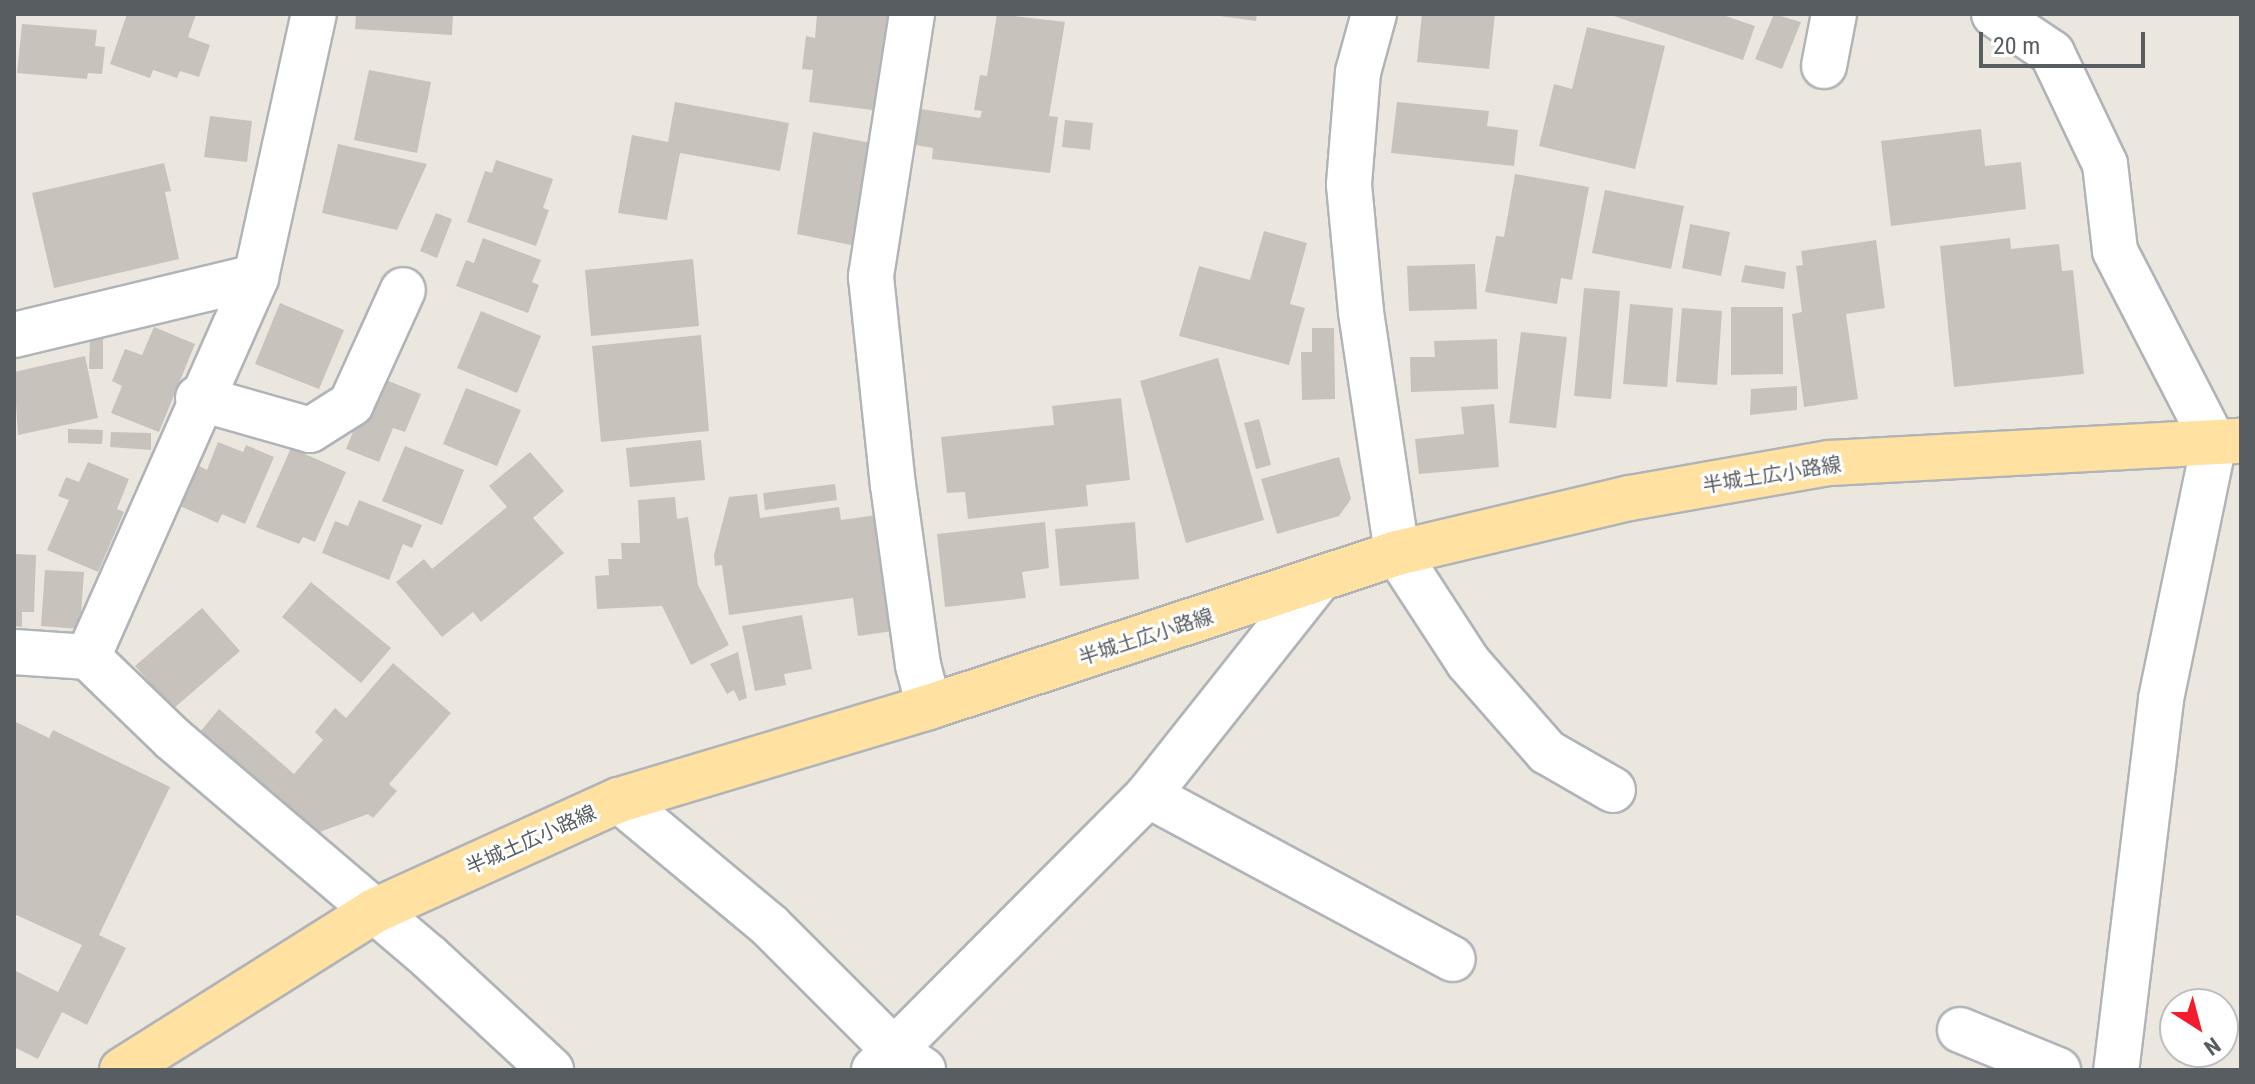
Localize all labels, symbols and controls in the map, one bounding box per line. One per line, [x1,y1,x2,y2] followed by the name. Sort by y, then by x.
[1983,16,2149,66] scale bar
[1993,32,2040,60] text: 20 m
[1701,452,1843,498] street label: 半城土広小路線
[1076,604,1216,670] street label: 半城土広小路線
[462,801,600,879] street label: 半城土広小路線
[2159,988,2239,1068] north arrow
[2199,1032,2225,1060] text: N

